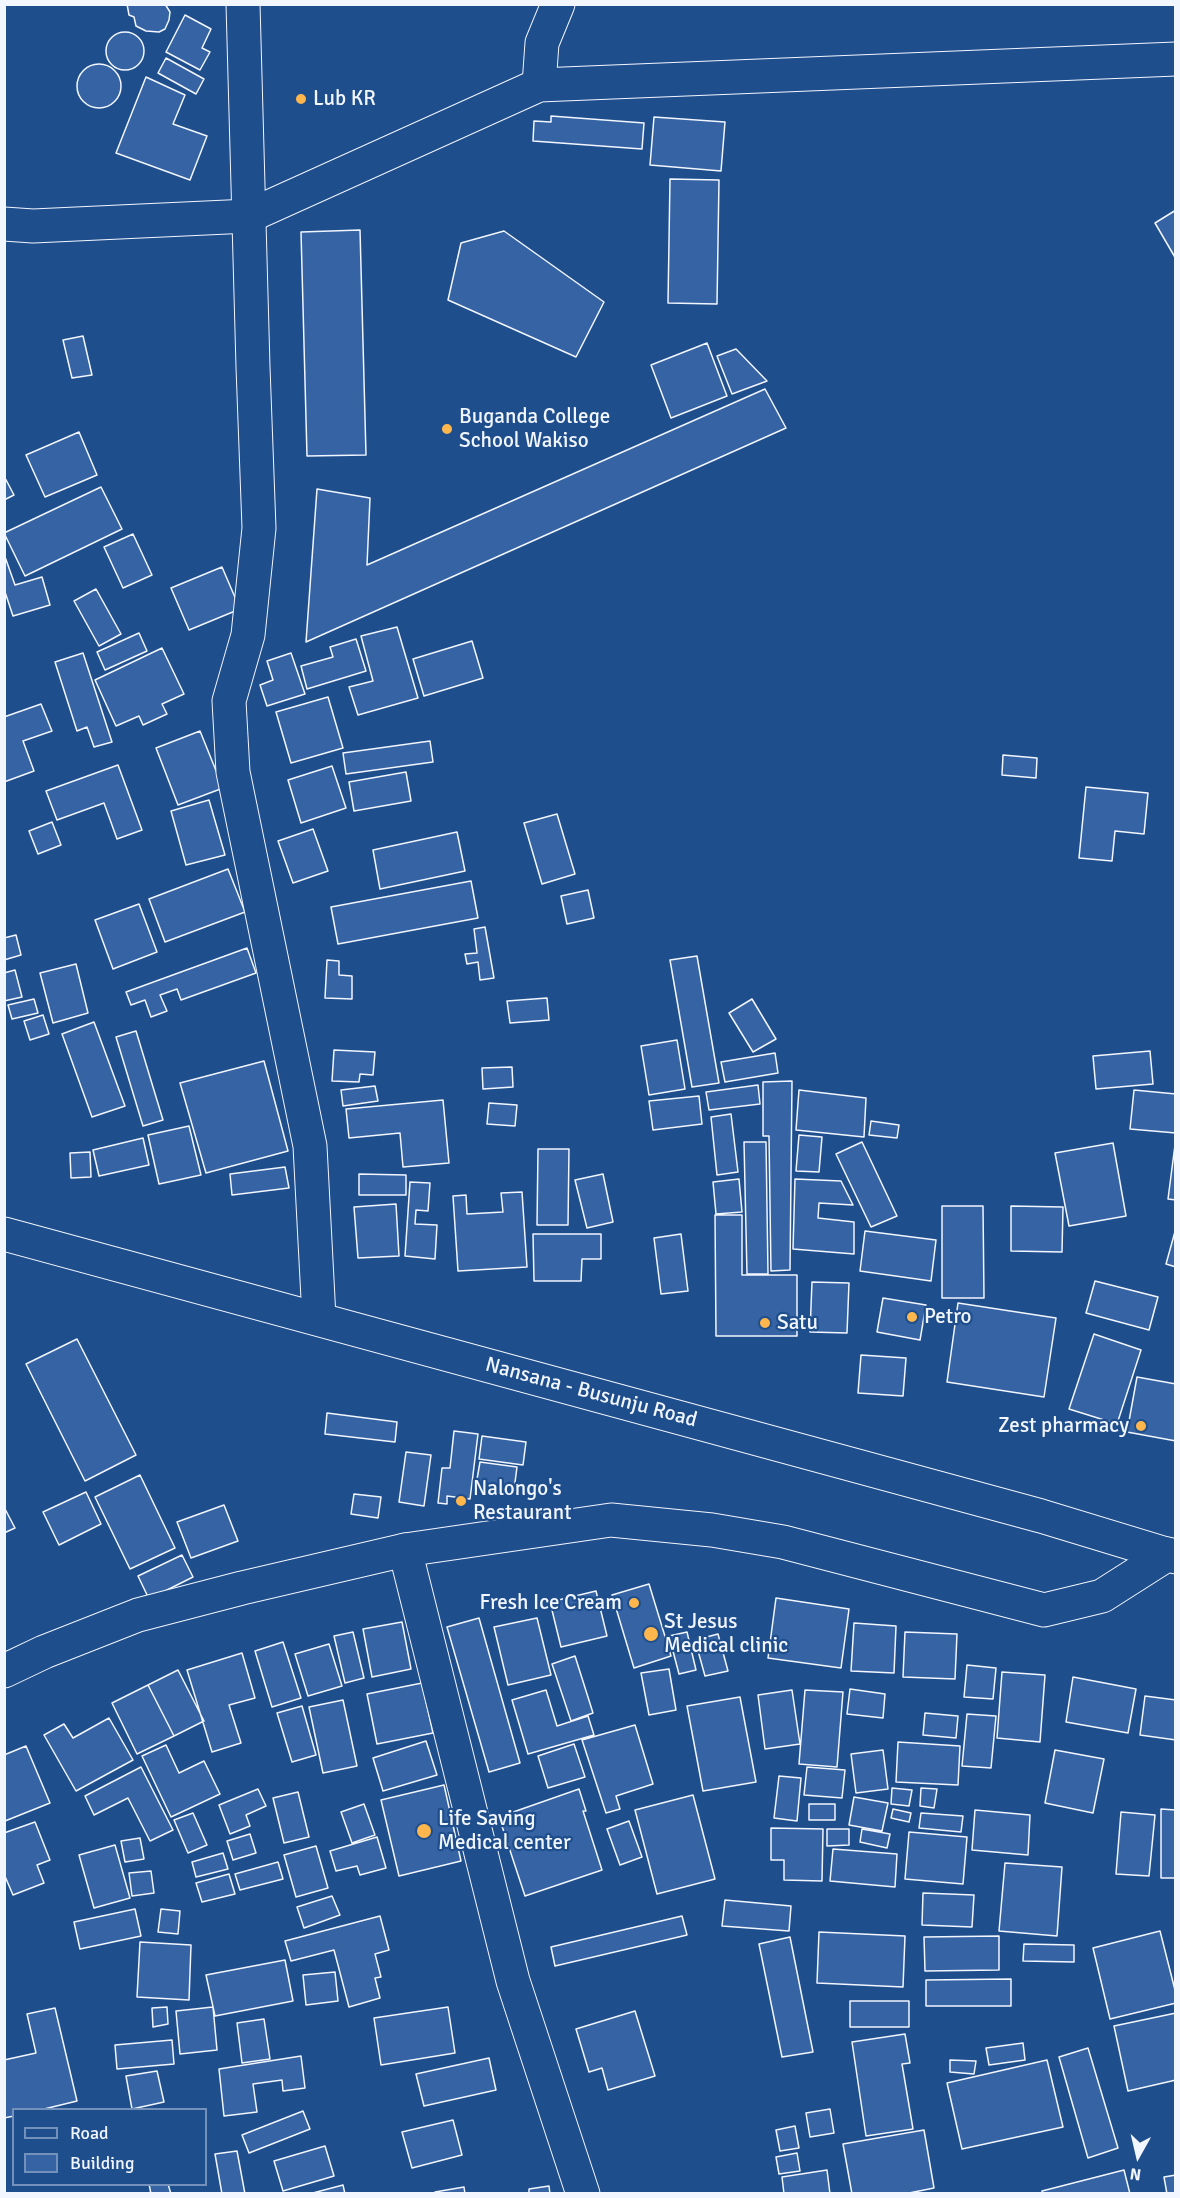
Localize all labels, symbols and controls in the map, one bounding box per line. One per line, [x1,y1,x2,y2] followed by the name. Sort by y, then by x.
[313,86,376,112] place label: Lub KR
[294,92,308,106] marker: Lub KR
[459,404,610,454] place label: Buganda College School Wakiso
[440,422,454,436] marker: Buganda College School Wakiso
[924,1304,971,1330] place label: Petro
[777,1310,818,1336] place label: Satu
[905,1310,919,1324] marker: Petro
[758,1316,772,1330] marker: Satu
[482,1353,700,1433] street label: Nansana - Busunju Road
[998,1413,1129,1439] place label: Zest pharmacy
[1134,1419,1148,1433] marker: Zest pharmacy
[473,1476,572,1526] place label: Nalongo's Restaurant
[454,1494,468,1508] marker: Nalongo's Restaurant
[479,1590,622,1616] place label: Fresh Ice Cream
[627,1596,641,1610] marker: Fresh Ice Cream
[664,1609,788,1659] place label: St Jesus Medical clinic
[642,1625,660,1643] marker: St Jesus Medical clinic
[438,1806,571,1856] place label: Life Saving Medical center
[415,1822,433,1840] marker: Life Saving Medical center
[12,2108,207,2186] legend
[70,2122,109,2144] text: Road
[1108,2126,1168,2186] north arrow
[70,2152,134,2174] text: Building
[1129,2163,1142,2185] text: N

